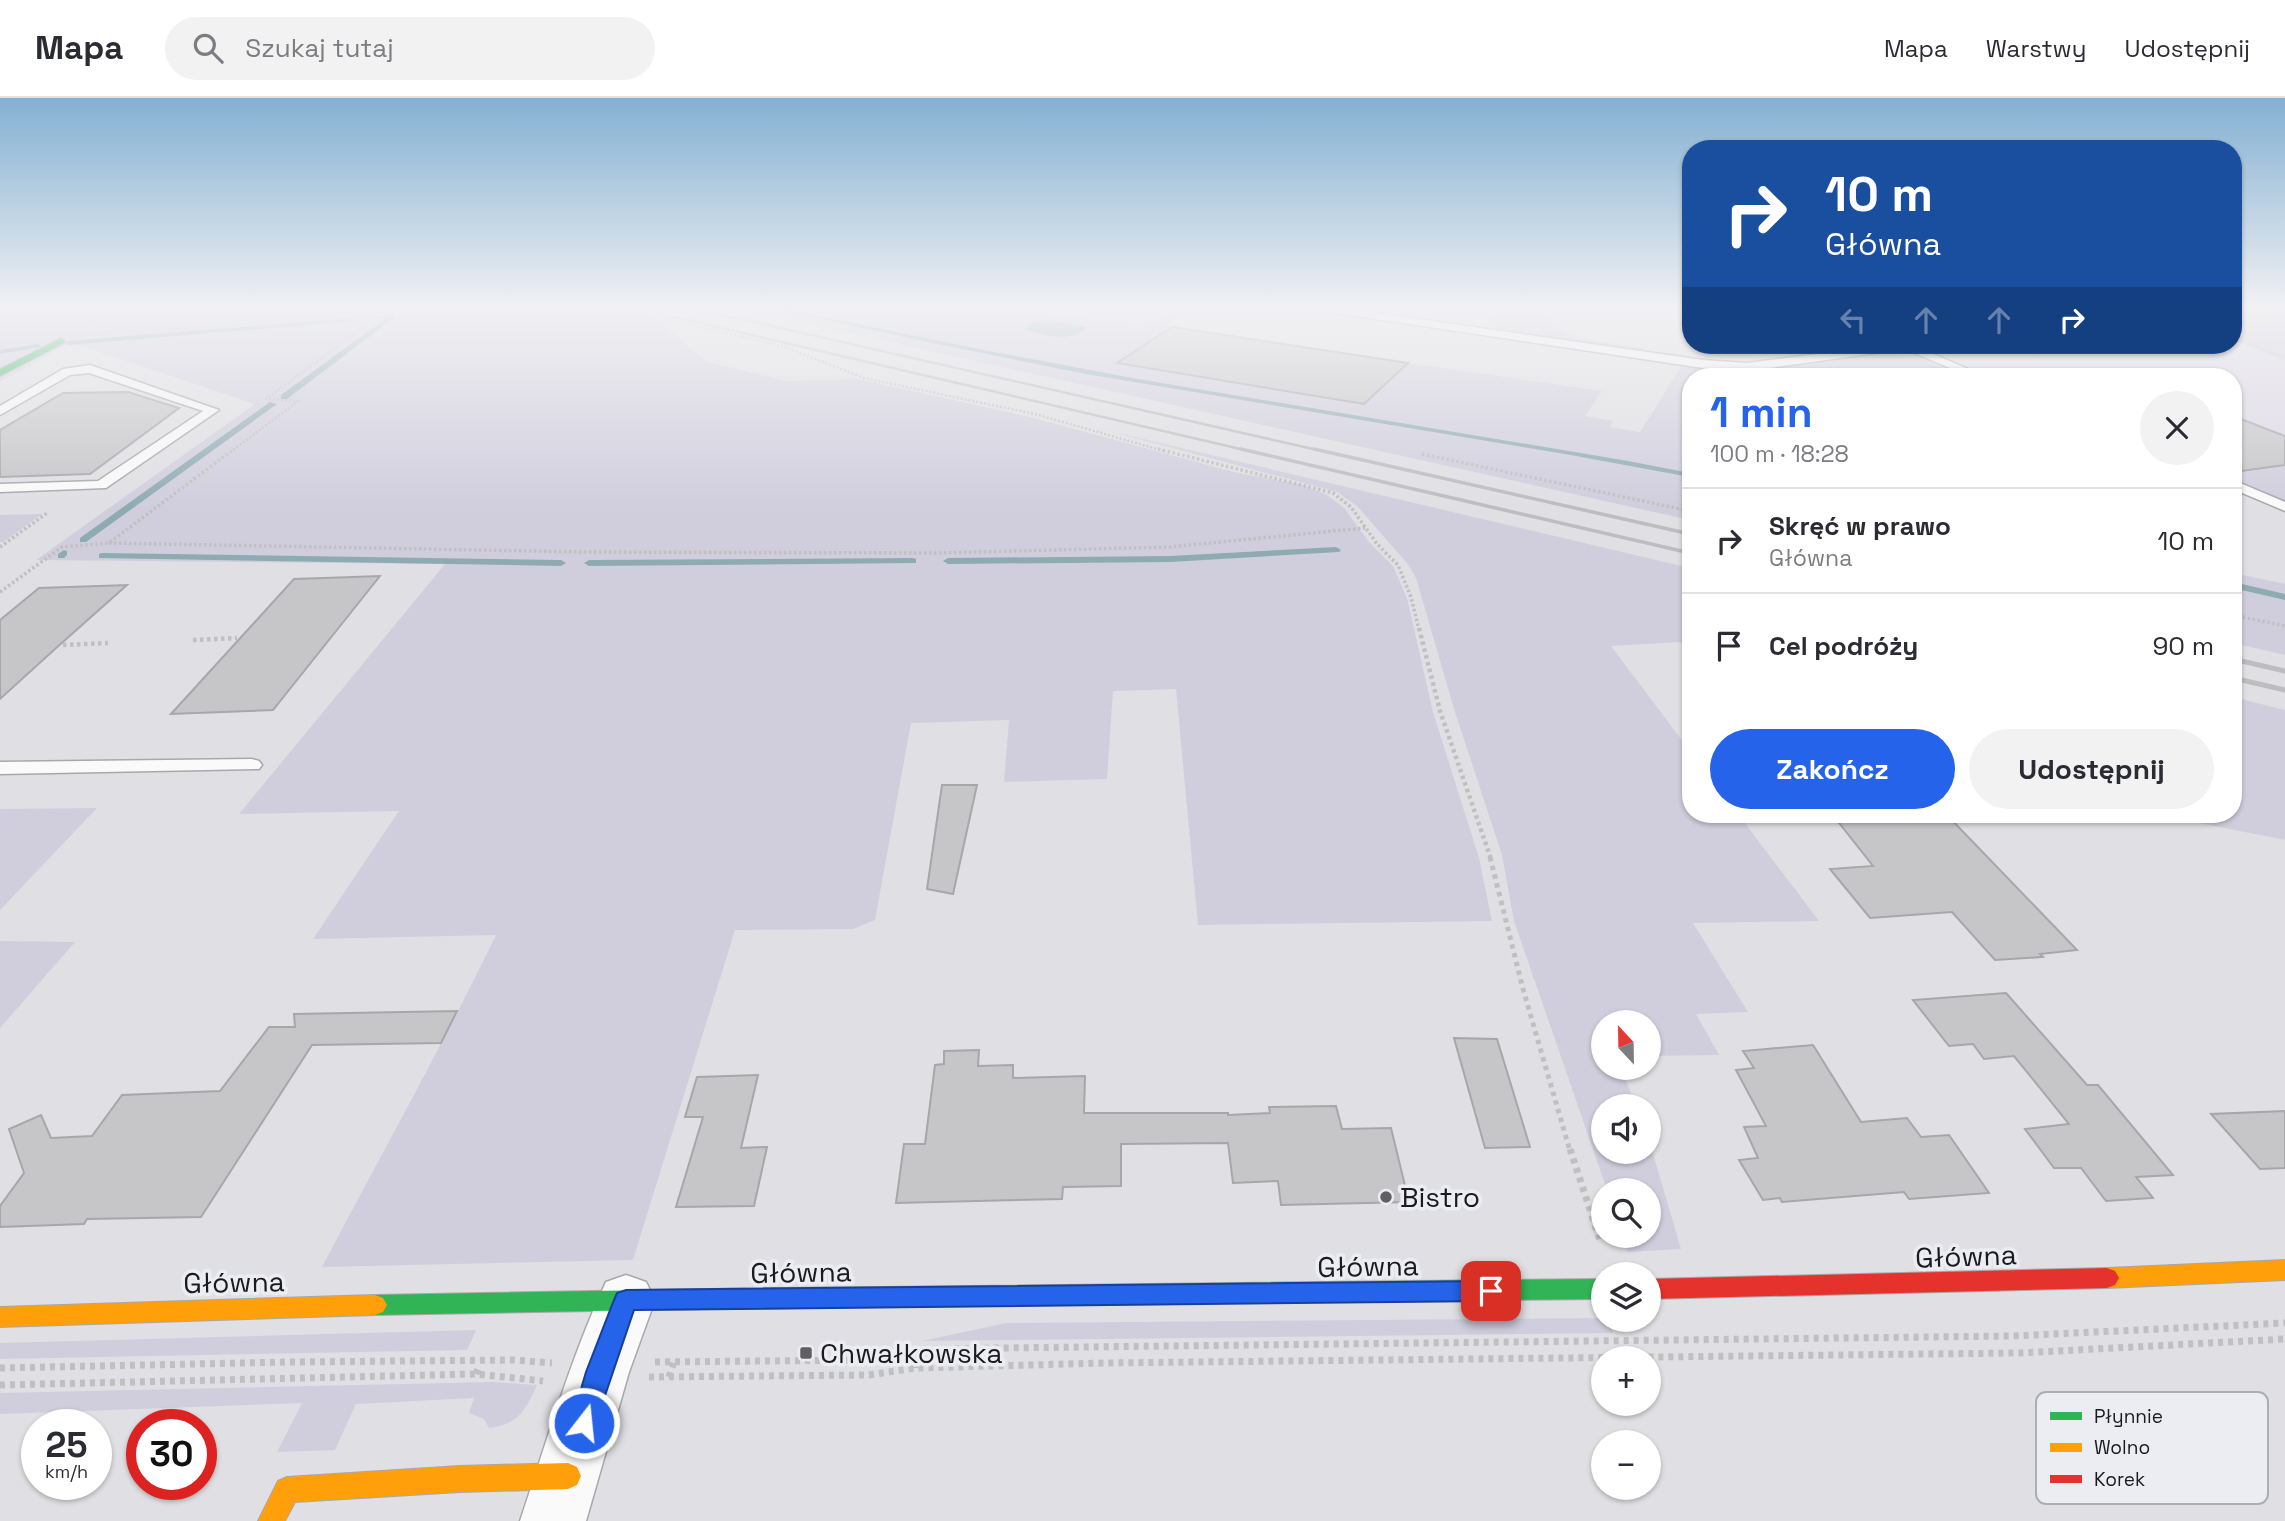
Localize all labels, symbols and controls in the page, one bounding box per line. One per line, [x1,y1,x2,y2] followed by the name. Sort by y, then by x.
[165,17,655,80] search box
[35,27,123,69] text: Mapa
[189,29,227,67] icon: search
[245,31,394,65] text: Szukaj tutaj
[1884,33,1948,64] text: Mapa
[1986,33,2087,64] text: Warstwy
[2125,33,2250,64] text: Udostępnij
[1825,163,1933,225] text: 10 m
[1710,168,1801,259] icon: right
[1825,224,1941,264] text: Główna
[1834,301,1872,339] icon: left
[1907,301,1945,339] icon: ahead
[1980,301,2018,339] icon: ahead
[2053,301,2091,339] icon: right
[1710,386,1813,439] text: 1 min
[2140,391,2214,465] button: close
[1710,439,1849,469] text: 100 m · 18:28
[1769,509,1951,543] text: Skręć w prawo
[1710,522,1748,560] icon: right
[2157,524,2214,558] text: 10 m
[1769,543,1852,573] text: Główna
[1710,627,1748,665] icon: arrive
[1769,629,1918,663] text: Cel podróży
[2152,629,2214,663] text: 90 m
[1710,729,1955,809] button: Zakończ
[1969,729,2214,809] button: Udostępnij
[1591,1010,1661,1080] north arrow
[1591,1010,1661,1500] map controls
[1591,1094,1661,1164] button: sound
[1591,1178,1661,1248] button: search
[1400,1179,1480,1215] place label: Bistro
[1378,1189,1394,1205] marker: Bistro
[1915,1236,2017,1276] street label: Główna
[1317,1247,1419,1285] street label: Główna
[750,1253,852,1291] street label: Główna
[1461,1261,1521,1321] pin
[1591,1262,1661,1332] button: layers
[183,1263,285,1301] street label: Główna
[1472,1272,1510,1310] icon: arrive
[820,1335,1003,1371] place label: Chwałkowska
[798,1345,814,1361] marker: Chwałkowska
[1591,1346,1661,1416] button: +
[547,1386,621,1460] position arrow
[2036,1392,2268,1504] legend
[2094,1404,2163,1429] text: Płynnie
[126,1409,217,1500] speed limit sign: 30
[46,1423,87,1467] text: 25
[1591,1430,1661,1500] button: −
[2094,1435,2150,1460] text: Wolno
[45,1460,88,1483] text: km/h
[2094,1467,2145,1492] text: Korek

